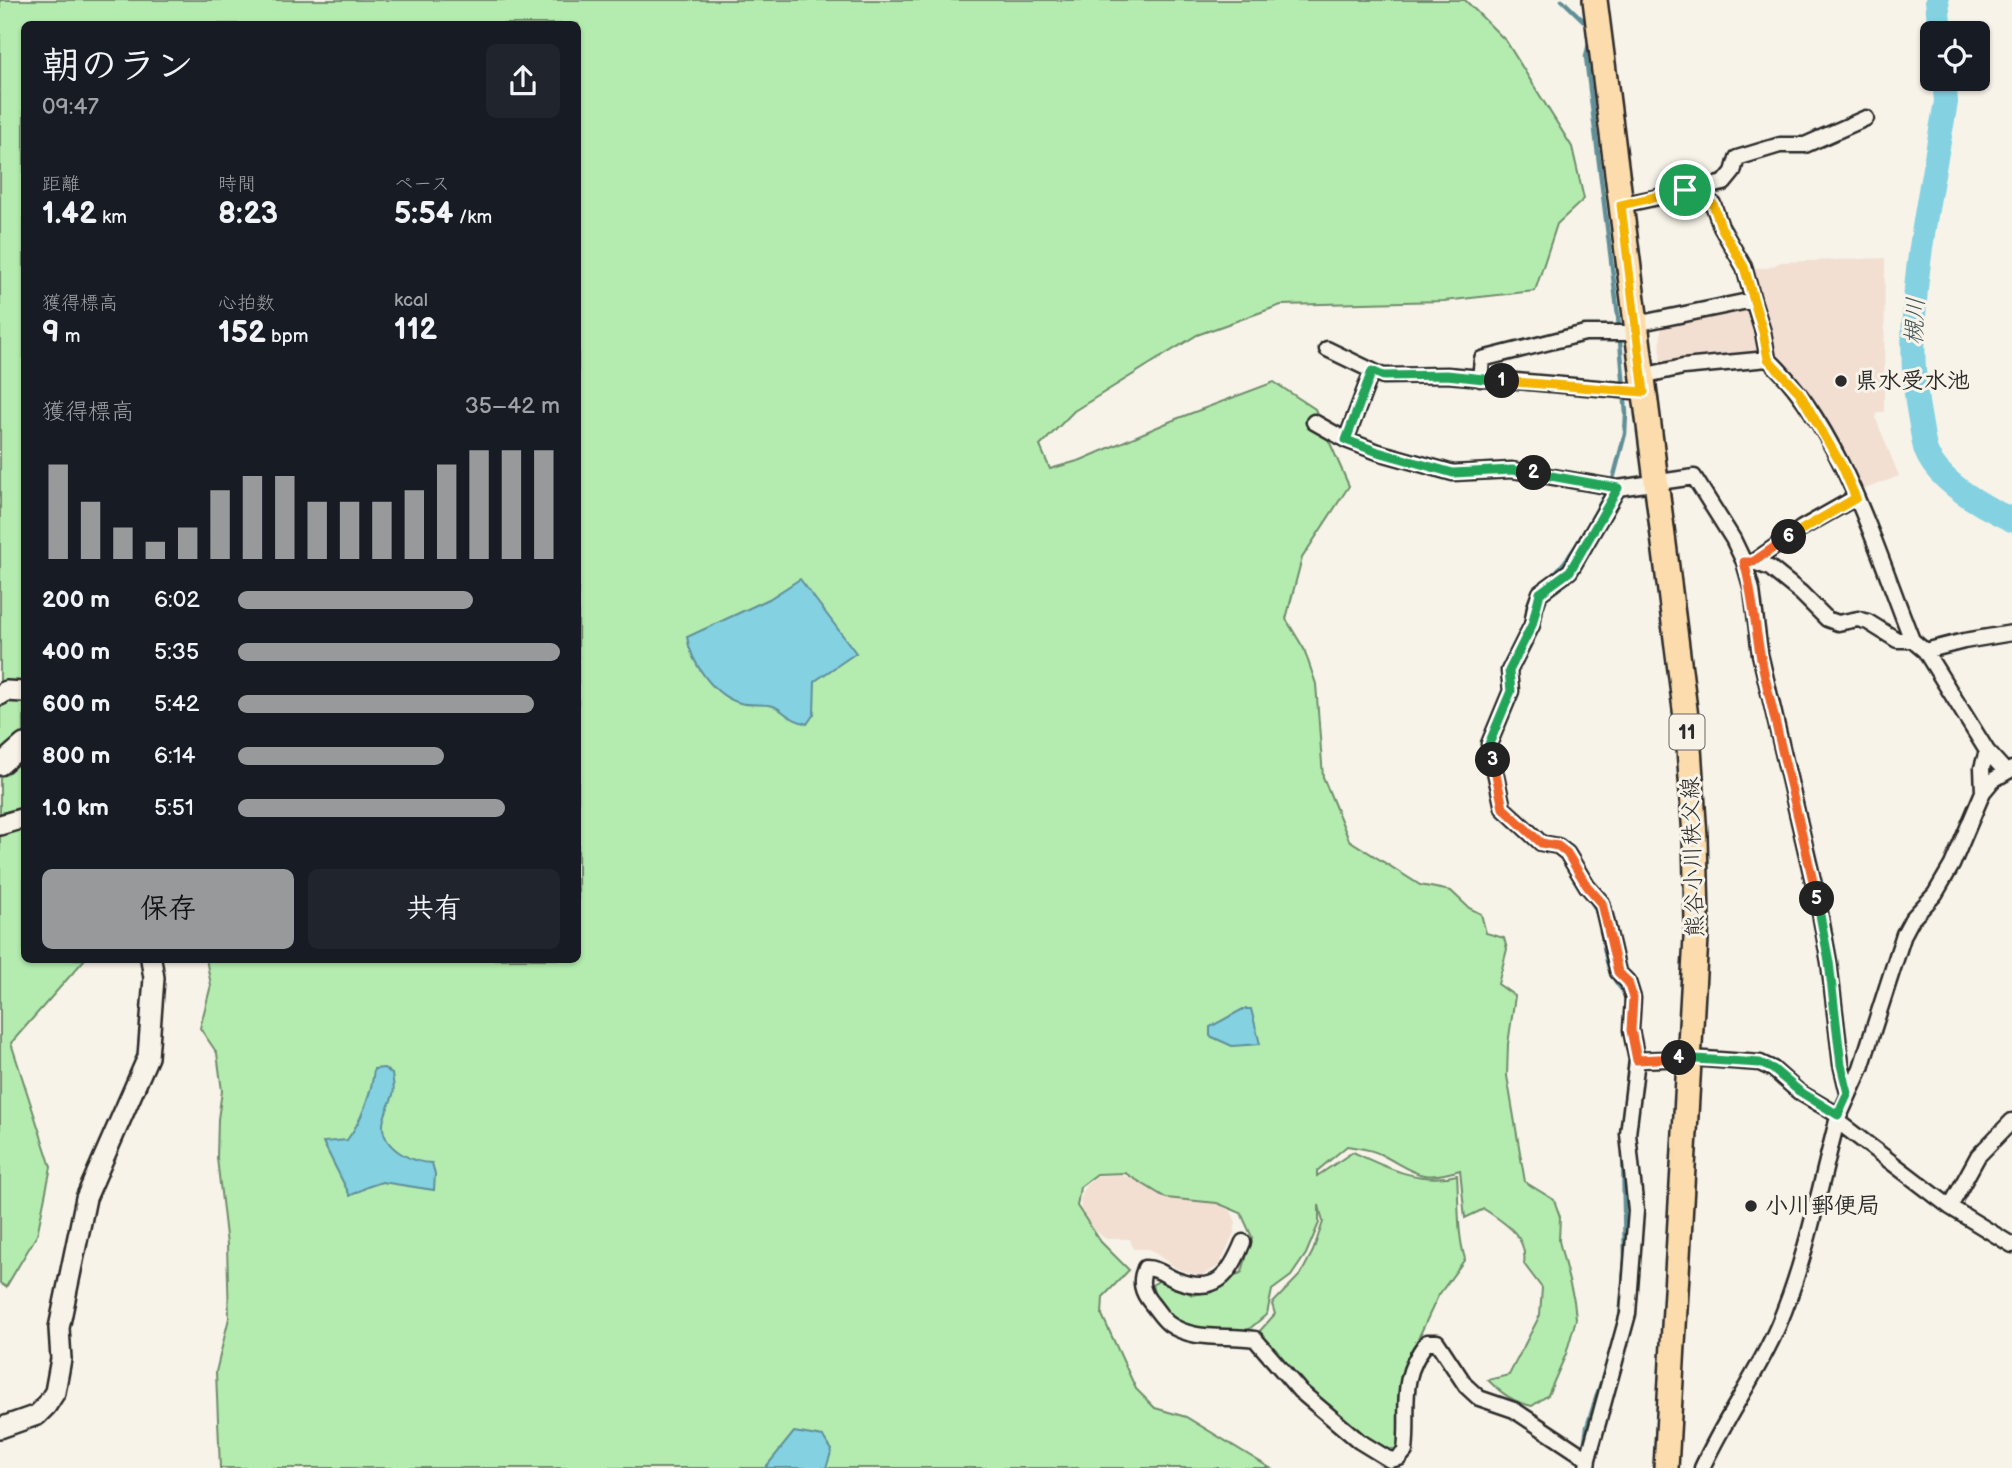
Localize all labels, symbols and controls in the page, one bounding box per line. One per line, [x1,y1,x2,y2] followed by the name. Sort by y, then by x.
[1920,21,1990,91] map controls
[1920,21,1990,91] button: locate
[42,44,194,89] text: 朝のラン
[486,44,560,118] button: share
[42,93,99,121] text: 09:47
[1655,160,1715,220] pin
[1666,171,1704,209] icon: arrive
[42,173,80,196] text: 距離
[218,173,256,196] text: 時間
[394,173,450,196] text: ペース
[42,196,97,232] text: 1.42
[218,196,278,232] text: 8:23
[394,196,454,232] text: 5:54
[97,206,127,229] text: km
[454,206,492,229] text: /km
[394,289,428,312] text: kcal
[42,292,118,315] text: 獲得標高
[218,292,275,315] text: 心拍数
[1899,296,1931,346] water label: 槻川
[394,312,437,348] text: 112
[42,315,60,351] text: 9
[218,315,266,351] text: 152
[60,325,80,348] text: m
[266,325,308,348] text: bpm
[1484,364,1520,398] pin: 1
[1855,367,1970,395] place label: 県水受水池
[1498,369,1506,392] text: 1
[1833,373,1849,389] marker: 県水受水池
[465,392,560,420] text: 35–42 m
[42,398,134,426] text: 獲得標高
[1516,456,1552,490] pin: 2
[1528,461,1539,484] text: 2
[1772,520,1806,554] pin: 6
[1783,525,1794,548] text: 6
[42,586,110,614] text: 200 m
[154,586,200,614] text: 6:02
[42,638,110,666] text: 400 m
[154,638,199,666] text: 5:35
[42,690,110,718] text: 600 m
[154,690,199,718] text: 5:42
[1670,714,1704,750] road number: 11
[42,742,110,770] text: 800 m
[154,742,196,770] text: 6:14
[1476,742,1510,778] pin: 3
[1487,748,1498,771] text: 3
[1676,776,1710,938] street label: 熊谷小川秩父線
[42,794,109,822] text: 1.0 km
[154,794,194,822] text: 5:51
[42,869,294,949] button: 保存
[308,869,560,949] button: 共有
[1800,881,1834,916] pin: 5
[1811,887,1822,910] text: 5
[1662,1040,1696,1076] pin: 4
[1673,1046,1684,1069] text: 4
[1765,1192,1880,1220] place label: 小川郵便局
[1743,1198,1759,1214] marker: 小川郵便局

